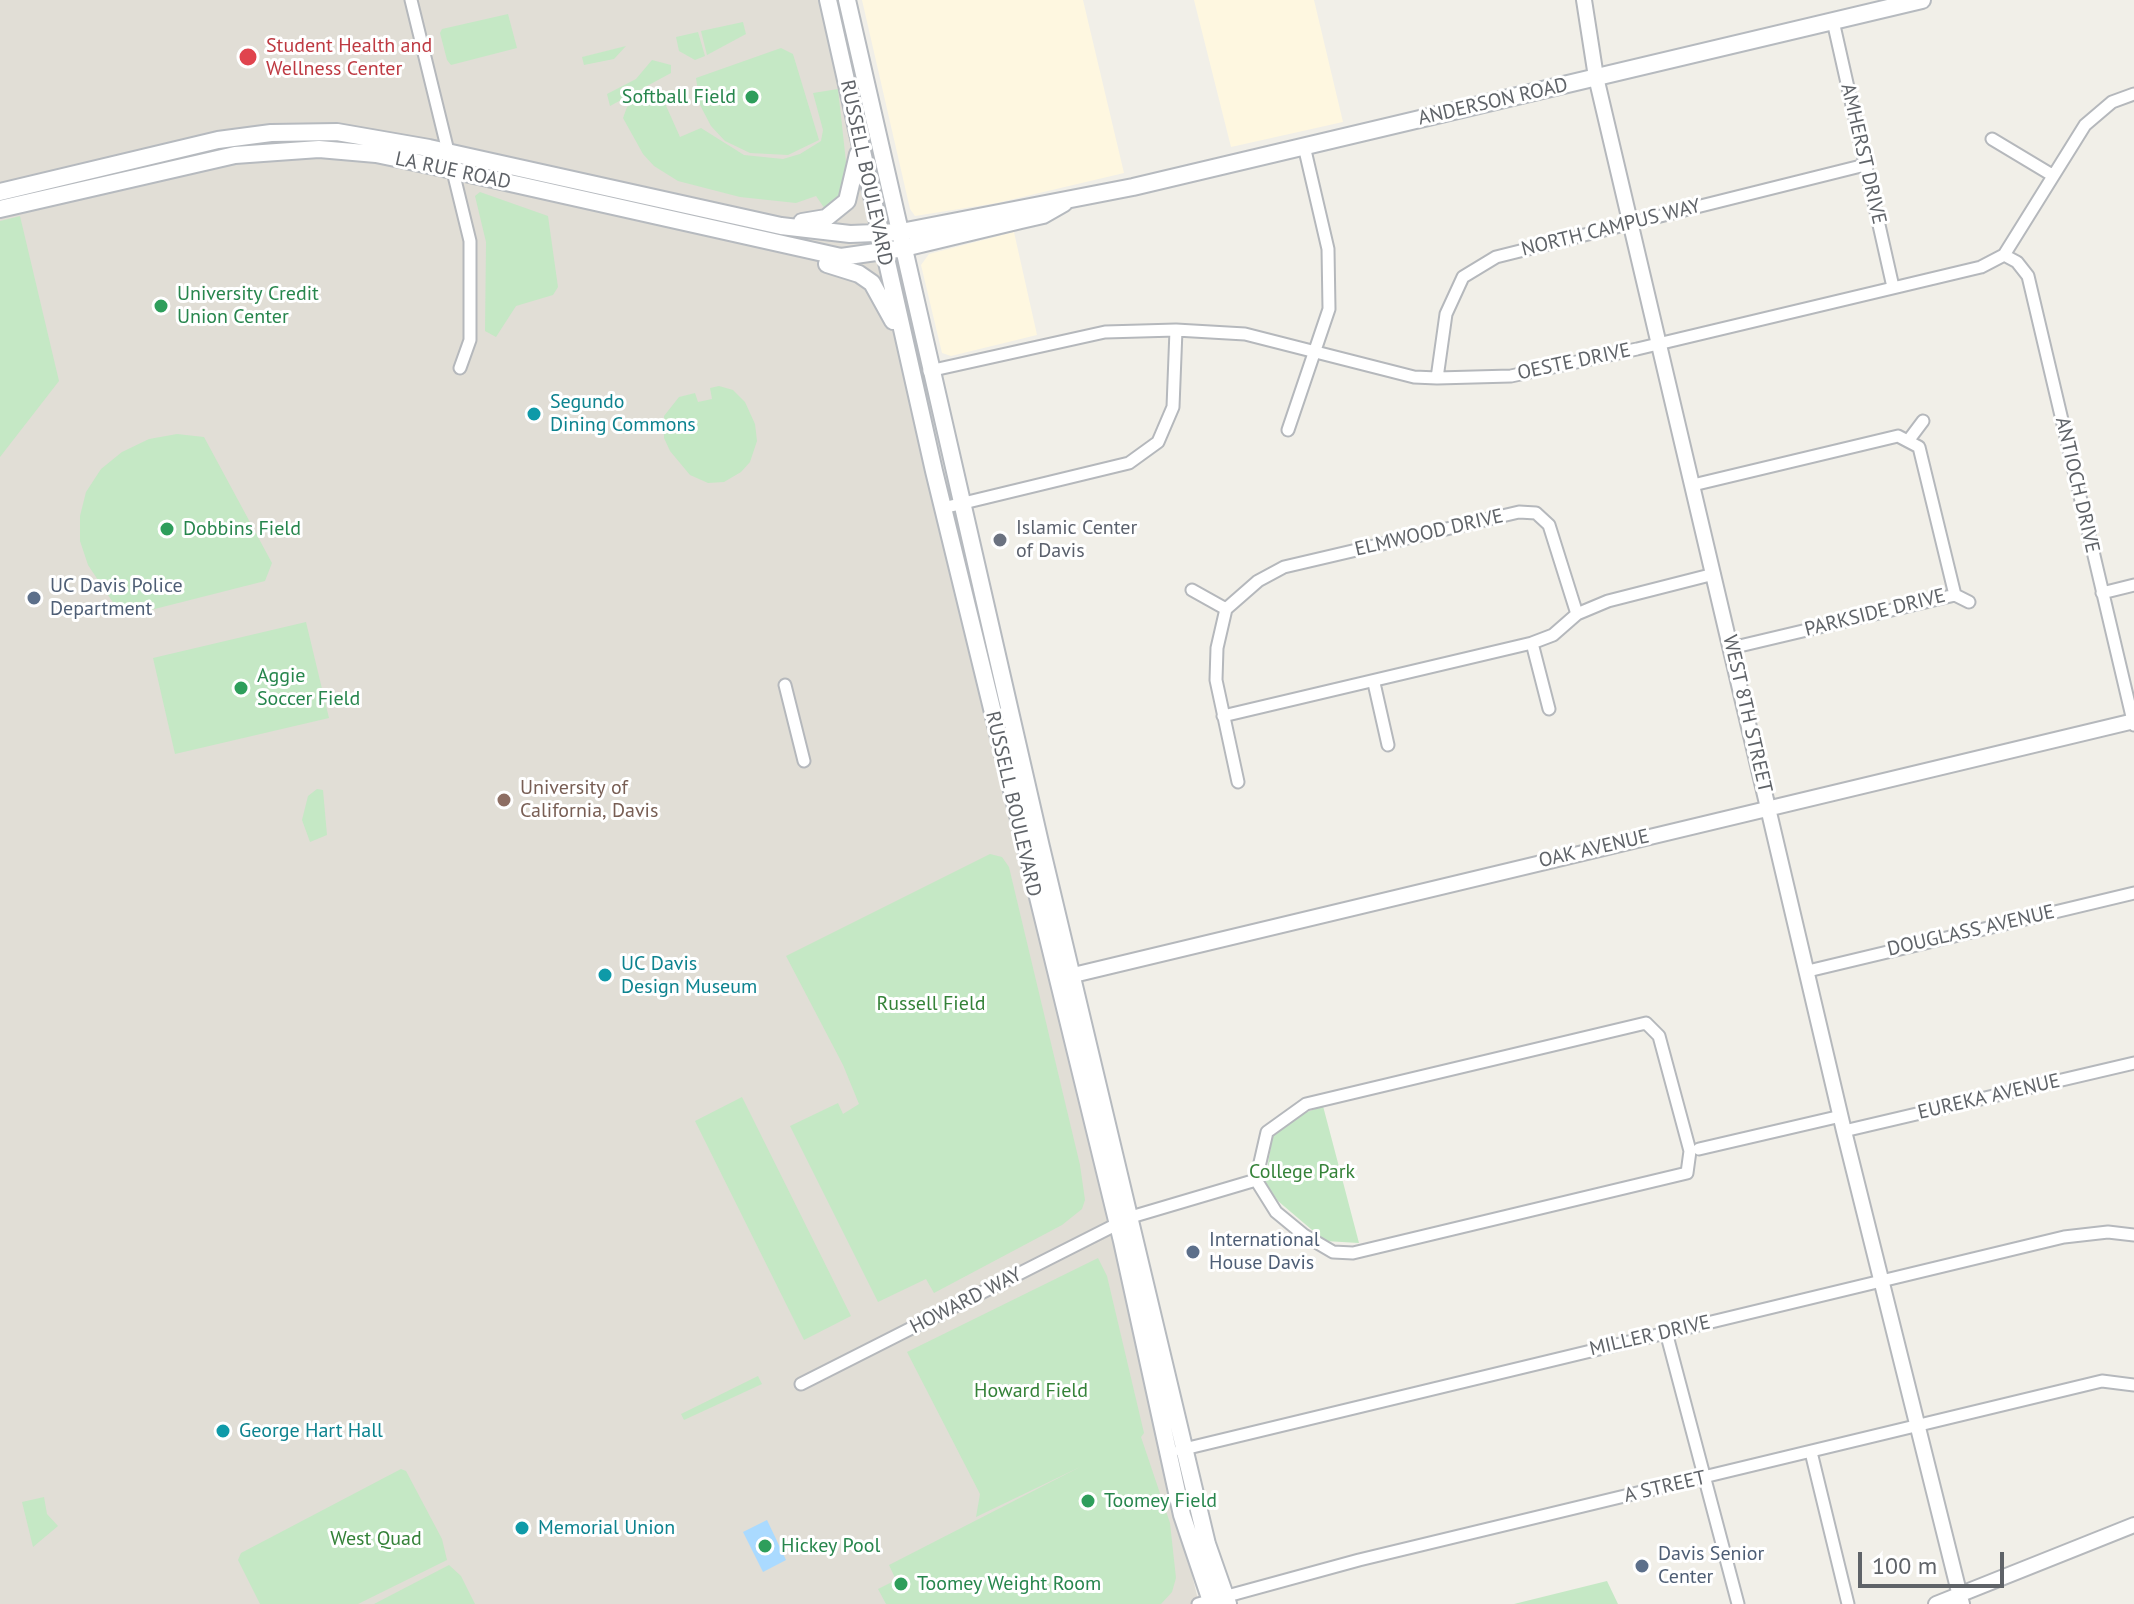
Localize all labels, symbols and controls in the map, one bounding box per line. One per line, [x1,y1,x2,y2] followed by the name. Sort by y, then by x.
[266,34,432,81] place label: Student Health and Wellness Center
[237,46,259,68] marker: Student Health and Wellness Center
[1416,73,1570,131] street label: ANDERSON ROAD
[835,78,897,268] street label: RUSSELL BOULEVARD
[1835,81,1891,227] street label: AMHERST DRIVE
[622,85,736,109] place label: Softball Field
[743,88,761,106] marker: Softball Field
[393,147,513,195] street label: LA RUE ROAD
[1519,194,1703,262] street label: NORTH CAMPUS WAY
[177,282,319,329] place label: University Credit Union Center
[152,297,170,315] marker: University Credit Union Center
[1515,338,1633,386] street label: OESTE DRIVE
[550,390,696,437] place label: Segundo Dining Commons
[525,405,543,423] marker: Segundo Dining Commons
[2050,415,2104,555] street label: ANTIOCH DRIVE
[1352,504,1506,562] street label: ELMWOOD DRIVE
[1016,516,1137,563] place label: Islamic Center of Davis
[183,517,301,541] place label: Dobbins Field
[158,520,176,538] marker: Dobbins Field
[991,531,1009,549] marker: Islamic Center of Davis
[50,574,183,621] place label: UC Davis Police Department
[1802,584,1948,642] street label: PARKSIDE DRIVE
[25,589,43,607] marker: UC Davis Police Department
[1717,633,1777,795] street label: WEST 8TH STREET
[257,664,360,711] place label: Aggie Soccer Field
[232,679,250,697] marker: Aggie Soccer Field
[980,709,1046,899] street label: RUSSELL BOULEVARD
[520,776,658,823] place label: University of California, Davis
[495,791,513,809] marker: University of California, Davis
[1536,825,1652,873] street label: OAK AVENUE
[1885,900,2057,962] street label: DOUGLASS AVENUE
[621,952,757,999] place label: UC Davis Design Museum
[596,966,614,984] marker: UC Davis Design Museum
[877,992,985,1016] park label: Russell Field
[1916,1069,2062,1125] street label: EUREKA AVENUE
[1249,1160,1355,1184] park label: College Park
[1209,1228,1320,1275] place label: International House Davis
[1184,1243,1202,1261] marker: International House Davis
[906,1263,1026,1339] street label: HOWARD WAY
[1587,1310,1713,1362] street label: MILLER DRIVE
[974,1379,1088,1403] park label: Howard Field
[239,1419,383,1443] place label: George Hart Hall
[214,1422,232,1440] marker: George Hart Hall
[1622,1466,1708,1508] street label: A STREET
[1104,1489,1217,1513] place label: Toomey Field
[1079,1492,1097,1510] marker: Toomey Field
[538,1516,675,1540] place label: Memorial Union
[513,1519,531,1537] marker: Memorial Union
[330,1527,422,1551] park label: West Quad
[781,1534,880,1558] place label: Hickey Pool
[1862,1536,2008,1586] scale bar
[756,1537,774,1555] marker: Hickey Pool
[1658,1542,1764,1589] place label: Davis Senior Center
[1872,1550,1937,1581] text: 100 m
[1633,1557,1651,1575] marker: Davis Senior Center
[917,1572,1101,1596] place label: Toomey Weight Room
[892,1575,910,1593] marker: Toomey Weight Room

